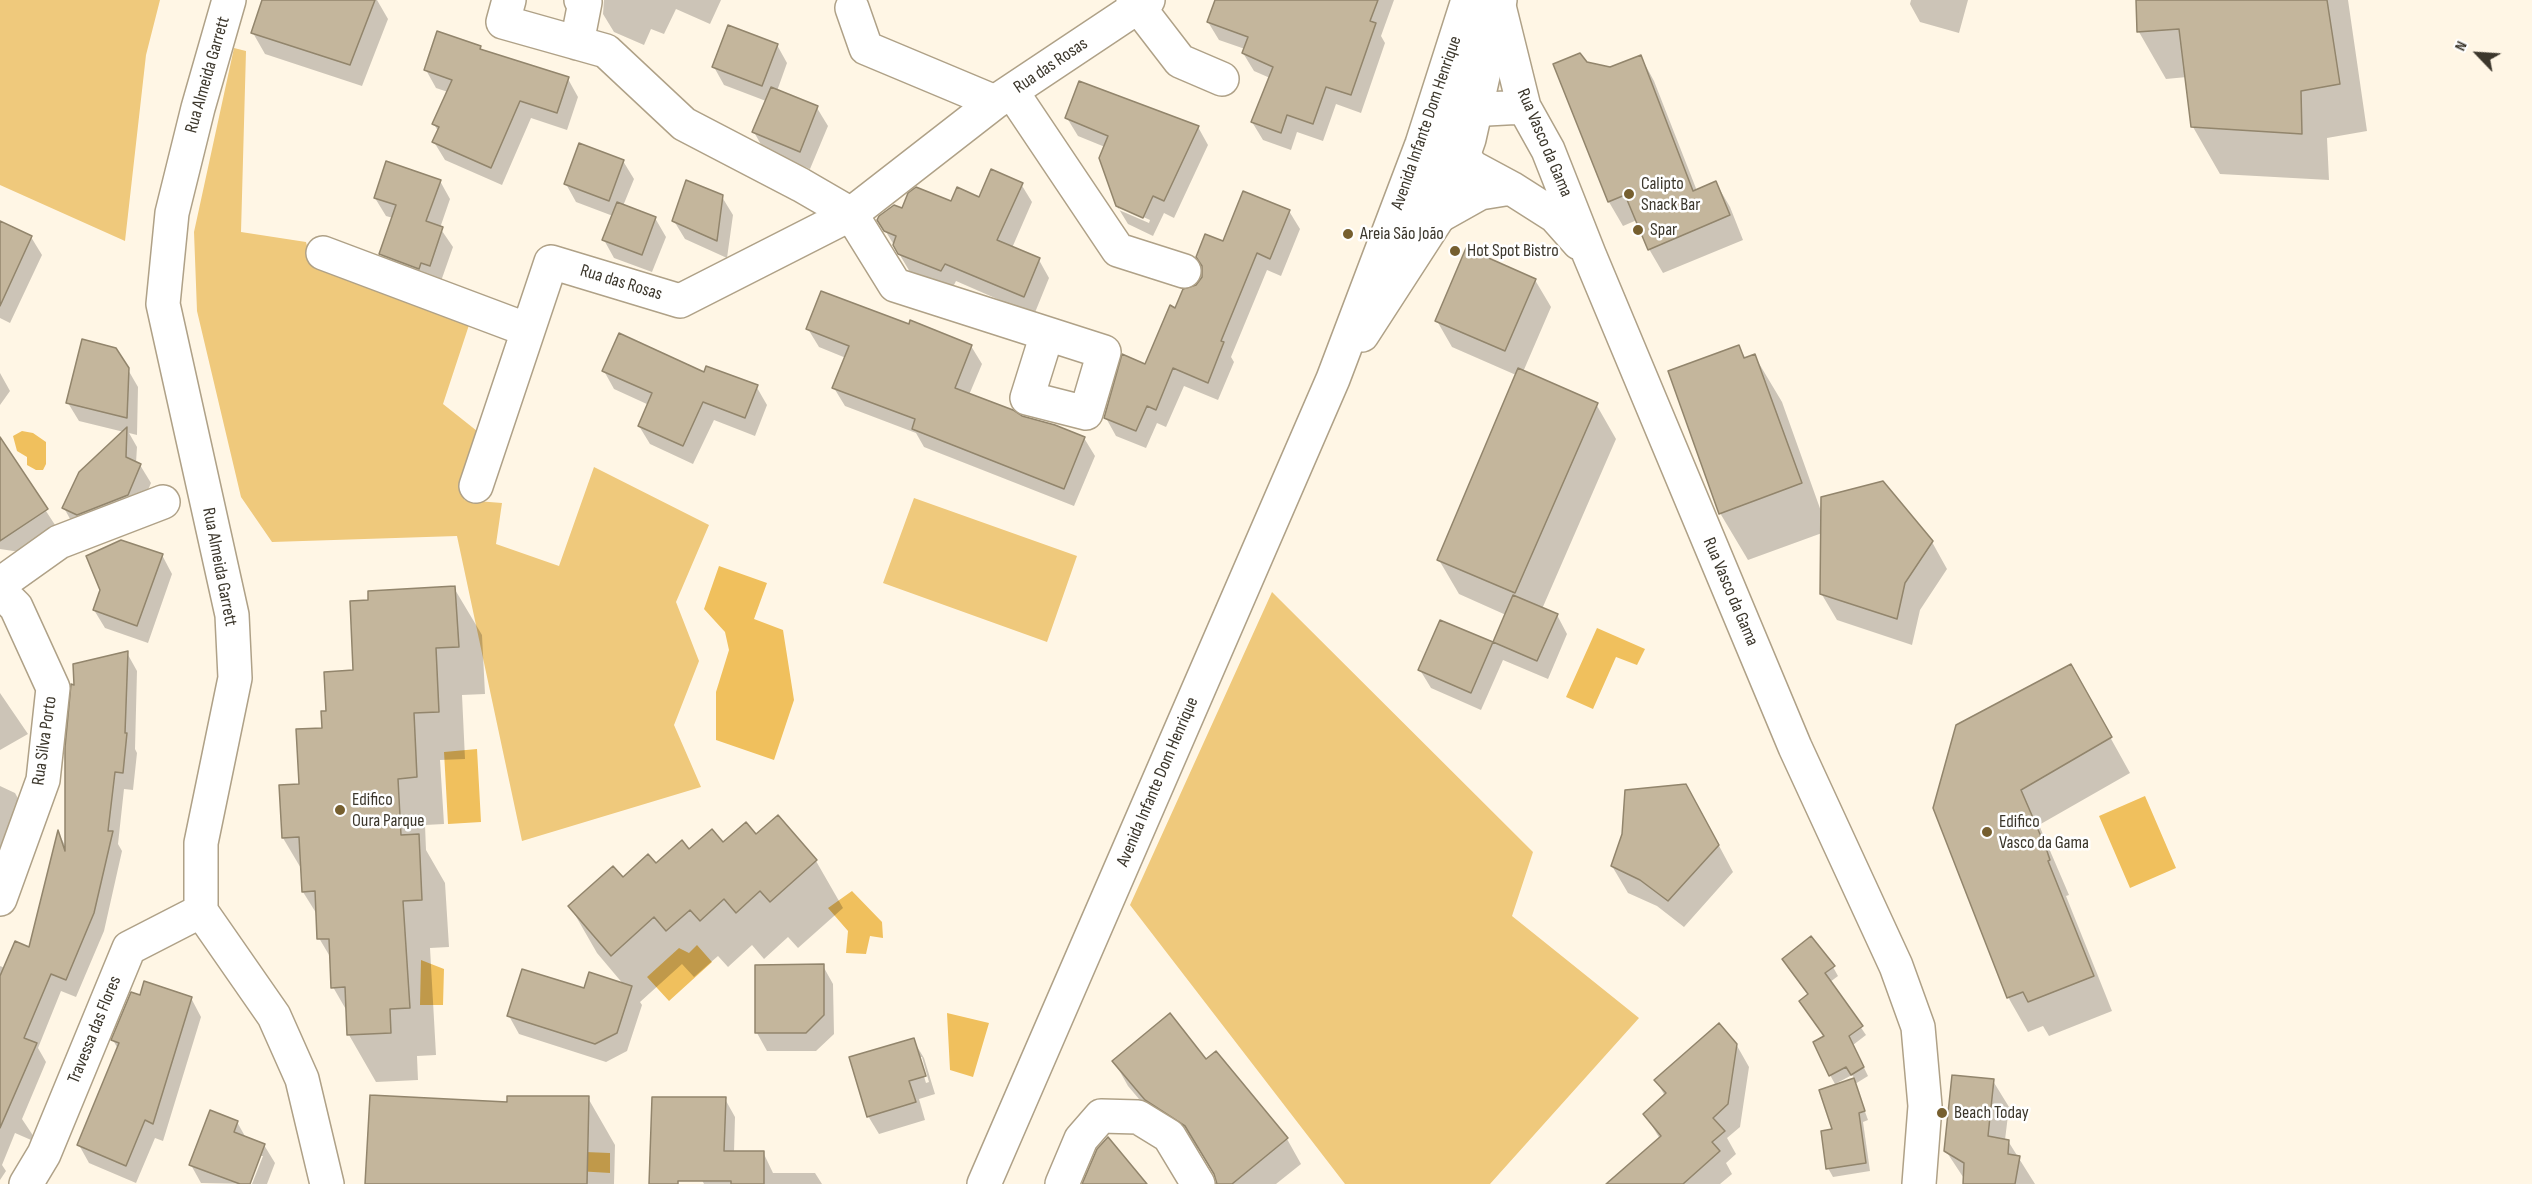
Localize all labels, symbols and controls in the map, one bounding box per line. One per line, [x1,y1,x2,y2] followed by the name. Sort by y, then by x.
[181,14,235,136] street label: Rua Almeida Garrett
[2448,24,2508,84] north arrow
[1010,33,1092,99] street label: Rua das Rosas
[1387,33,1467,213] street label: Avenida Infante Dom Henrique
[2451,38,2472,54] text: N
[1511,86,1577,200] street label: Rua Vasco da Gama
[1641,173,1700,216] place label: Calipto Snack Bar
[1622,187,1636,201] marker: Calipto Snack Bar
[1650,219,1677,241] place label: Spar
[1360,223,1444,245] place label: Areia São João
[1631,223,1645,237] marker: Spar
[1341,227,1355,241] marker: Areia São João
[1467,240,1559,262] place label: Hot Spot Bistro
[1448,244,1462,258] marker: Hot Spot Bistro
[577,260,665,306] street label: Rua das Rosas
[197,506,241,628] street label: Rua Almeida Garrett
[1697,535,1763,649] street label: Rua Vasco da Gama
[1112,694,1204,870] street label: Avenida Infante Dom Henrique
[28,695,62,787] street label: Rua Silva Porto
[352,789,424,832] place label: Edifico Oura Parque
[333,803,347,817] marker: Edifico Oura Parque
[1999,811,2089,854] place label: Edifico Vasco da Gama
[1980,825,1994,839] marker: Edifico Vasco da Gama
[64,973,126,1087] street label: Travessa das Flores
[1954,1102,2029,1124] place label: Beach Today
[1935,1106,1949,1120] marker: Beach Today

